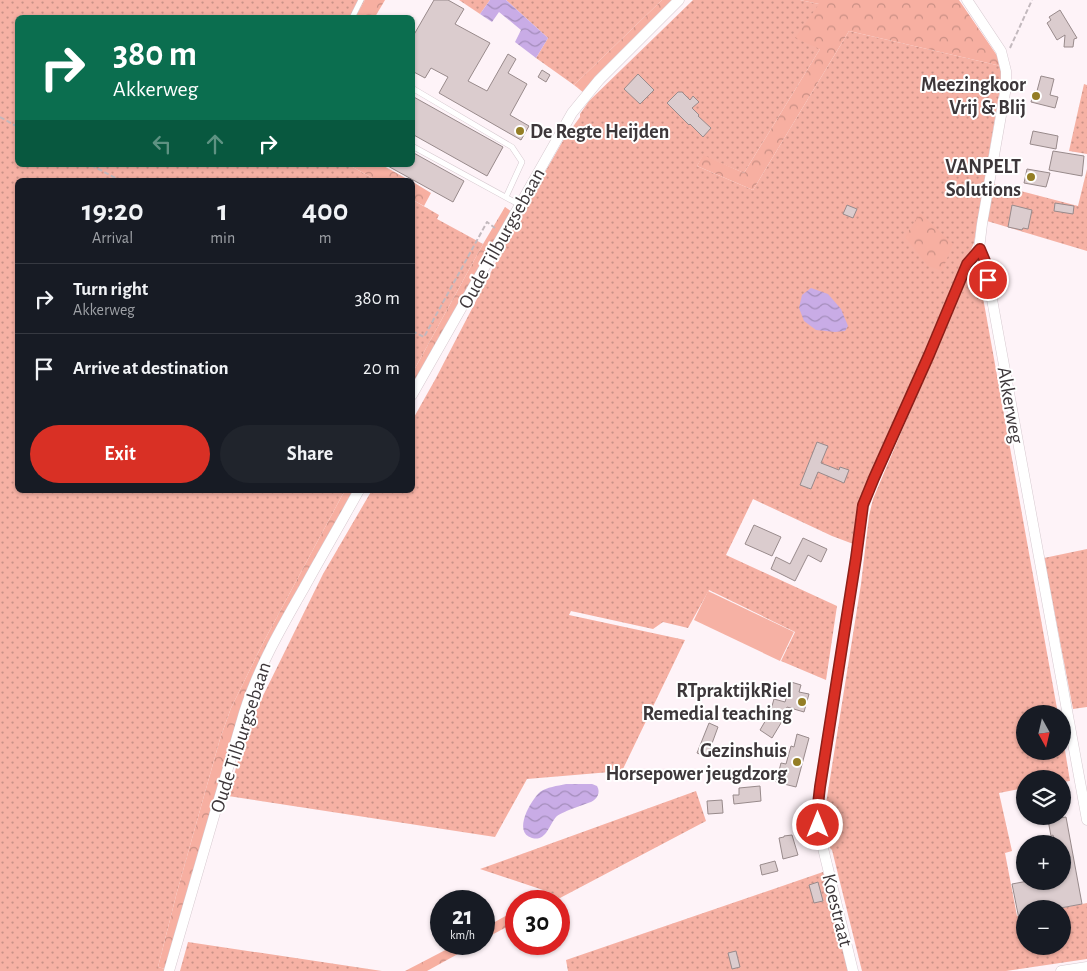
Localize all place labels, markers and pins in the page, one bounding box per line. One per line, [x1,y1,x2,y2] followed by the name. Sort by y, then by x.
[921,75,1026,118] place label: Meezingkoor Vrij & Blij
[1030,90,1042,102] marker: Meezingkoor Vrij & Blij
[530,122,669,142] place label: De Regte Heijden
[514,125,526,137] marker: De Regte Heijden
[945,157,1021,200] place label: VANPELT Solutions
[1025,171,1037,183] marker: VANPELT Solutions
[967,259,1009,301] pin
[642,681,793,724] place label: RTpraktijkRiel Remedial teaching
[796,696,808,708] marker: RTpraktijkRiel Remedial teaching
[606,741,788,784] place label: Gezinshuis Horsepower jeugdzorg
[791,756,803,768] marker: Gezinshuis Horsepower jeugdzorg

